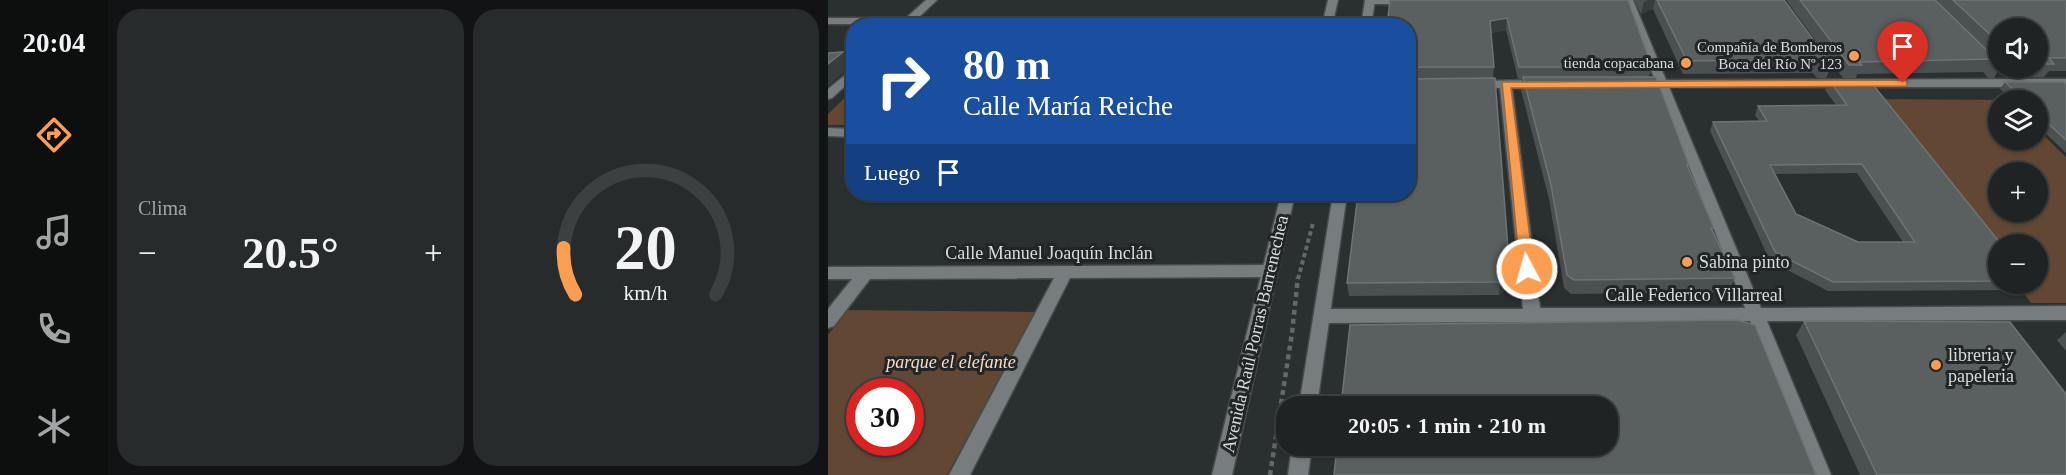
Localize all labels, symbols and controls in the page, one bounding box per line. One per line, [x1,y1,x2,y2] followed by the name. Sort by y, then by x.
[1988,18,2048,294] map controls
[1988,18,2048,78] button: sound
[1877,21,1928,83] pin
[23,28,86,58] text: 20:04
[1886,30,1919,63] icon: arrive
[1697,39,1842,72] place label: Compañía de Bomberos Boca del Río Nº 123
[864,42,942,120] icon: right
[963,42,1051,88] text: 80 m
[1847,49,1861,63] marker: Compañía de Bomberos Boca del Río Nº 123
[1564,55,1674,71] place label: tienda copacabana
[1679,56,1693,70] marker: tienda copacabana
[1988,90,2048,150] button: layers
[963,91,1173,121] text: Calle María Reiche
[33,114,75,156] icon: directions
[932,156,965,189] icon: arrive
[864,160,920,185] text: Luego
[1988,162,2048,222] button: +
[138,197,187,219] text: Clima
[33,211,75,253] icon: music
[615,213,677,282] text: 20
[1218,213,1292,455] street label: Avenida Raúl Porras Barrenechea
[242,228,339,278] text: 20.5°
[1988,234,2048,294] button: −
[138,235,157,271] text: −
[424,235,443,271] text: +
[1495,237,1559,301] position arrow
[945,243,1153,263] street label: Calle Manuel Joaquín Inclán
[1699,252,1790,272] place label: Sabina pinto
[1680,255,1694,269] marker: Sabina pinto
[624,281,668,305] text: km/h
[1605,285,1783,305] street label: Calle Federico Villarreal
[33,308,75,350] icon: phone
[1948,345,2014,386] place label: libreria y papeleria
[884,352,1016,372] park label: parque el elefante
[1929,358,1943,372] marker: libreria y papeleria
[846,378,924,456] speed limit sign: 30
[33,405,75,447] icon: climate
[1348,413,1546,438] text: 20:05 · 1 min · 210 m

